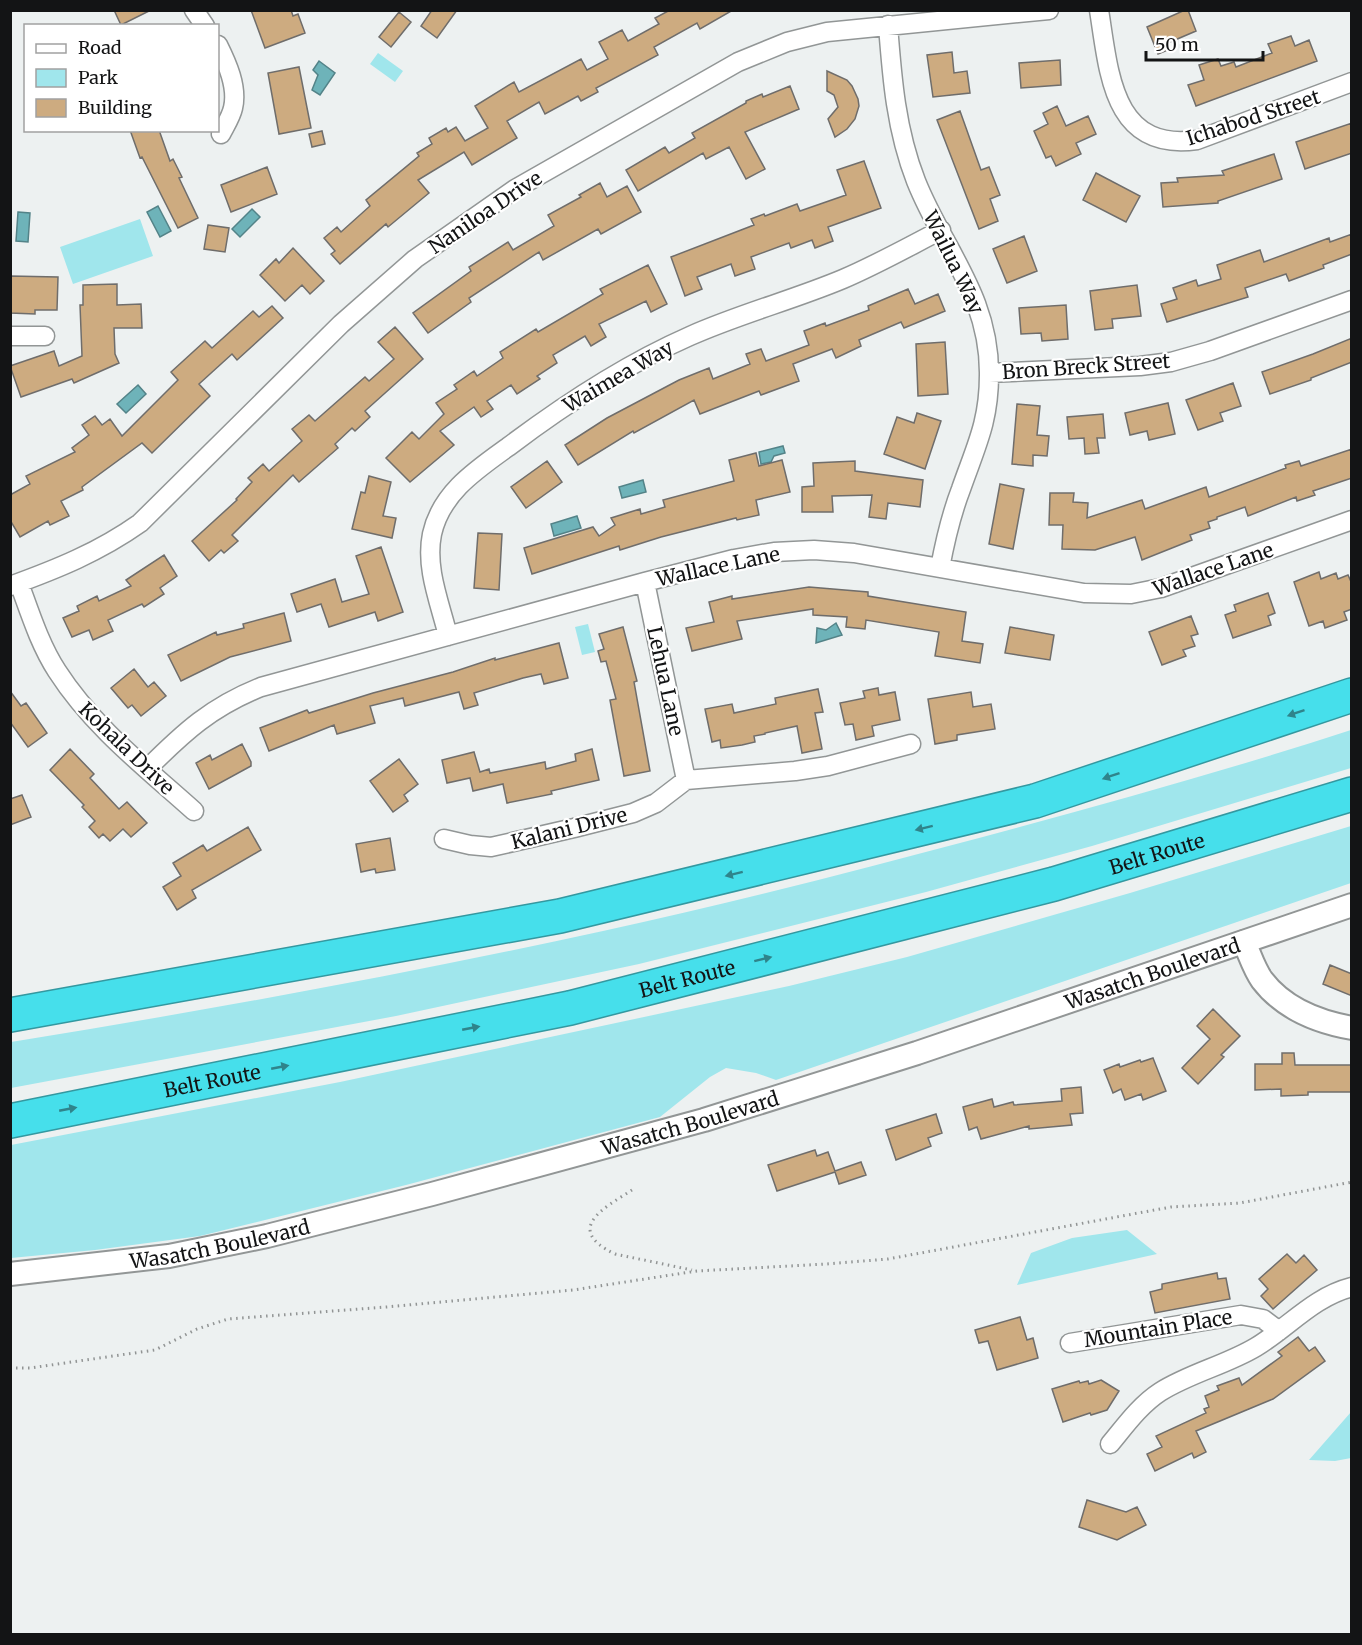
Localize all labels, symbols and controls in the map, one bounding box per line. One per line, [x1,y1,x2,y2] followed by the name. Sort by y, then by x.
[24,24,219,132] legend
[1146,24,1263,62] scale bar
[1155,33,1199,56] text: 50 m
[78,36,122,59] text: Road
[78,66,119,89] text: Park
[1183,84,1323,150] street label: Ichabod Street
[78,96,152,119] text: Building
[424,165,546,259] street label: Naniloa Drive
[918,206,990,318] street label: Wailua Way
[558,334,678,418] street label: Waimea Way
[1001,348,1171,384] street label: Bron Breck Street
[1149,537,1277,602] street label: Wallace Lane
[653,541,782,592] street label: Wallace Lane
[642,624,690,738] street label: Lehua Lane
[74,696,180,800] street label: Kohala Drive
[1287,709,1305,719] one-way arrow
[1102,771,1120,781] one-way arrow
[508,802,630,854] street label: Kalani Drive
[914,824,933,834] one-way arrow
[1106,827,1207,879] street label: Belt Route
[725,870,743,880] one-way arrow
[1061,932,1243,1015] street label: Wasatch Boulevard
[753,953,772,963] one-way arrow
[636,954,738,1002] street label: Belt Route
[461,1023,480,1032] one-way arrow
[161,1058,263,1102] street label: Belt Route
[270,1062,289,1071] one-way arrow
[598,1085,782,1160] street label: Wasatch Boulevard
[59,1104,78,1113] one-way arrow
[127,1213,312,1273] street label: Wasatch Boulevard
[1082,1304,1234,1352] street label: Mountain Place

